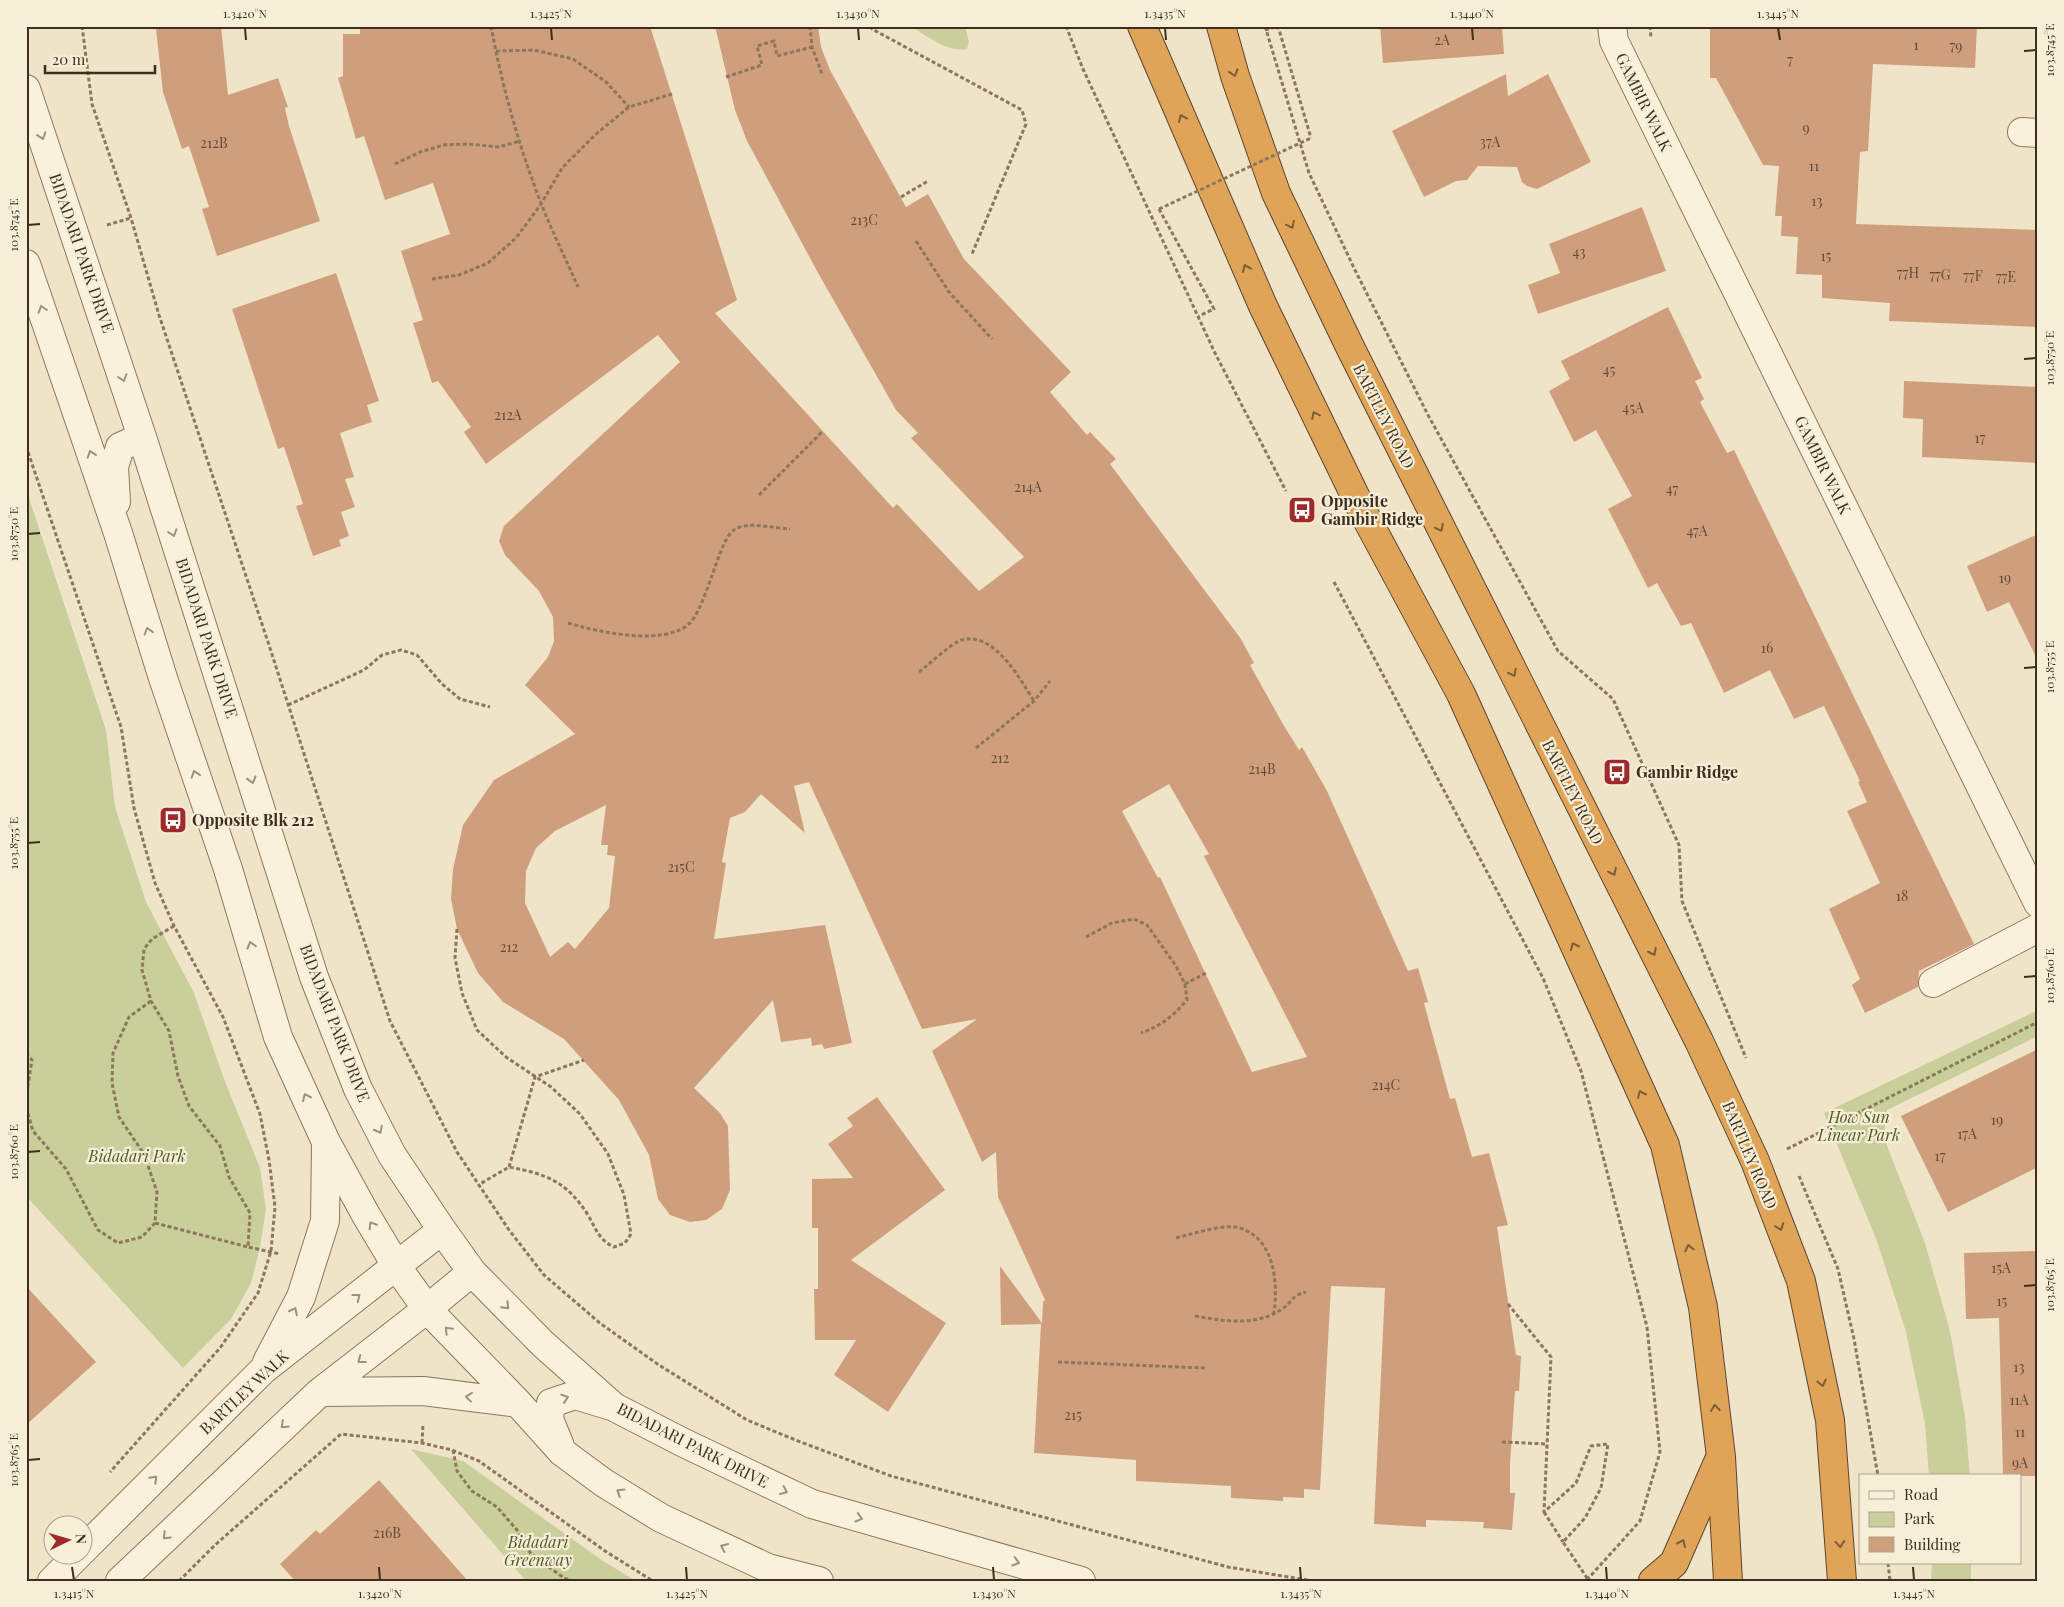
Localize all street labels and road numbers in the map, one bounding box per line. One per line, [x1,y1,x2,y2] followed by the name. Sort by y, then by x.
[1612,49,1678,155] street label: GAMBIR WALK
[45,170,120,335] street label: BIDADARI PARK DRIVE
[1349,360,1420,472] street label: BARTLEY ROAD
[1791,412,1857,518] street label: GAMBIR WALK
[172,555,243,721] street label: BIDADARI PARK DRIVE
[1538,736,1609,848] street label: BARTLEY ROAD
[296,941,375,1105] street label: BIDADARI PARK DRIVE
[1718,1098,1783,1212] street label: BARTLEY ROAD
[195,1345,293,1438] street label: BARTLEY WALK
[614,1397,773,1492] street label: BIDADARI PARK DRIVE

